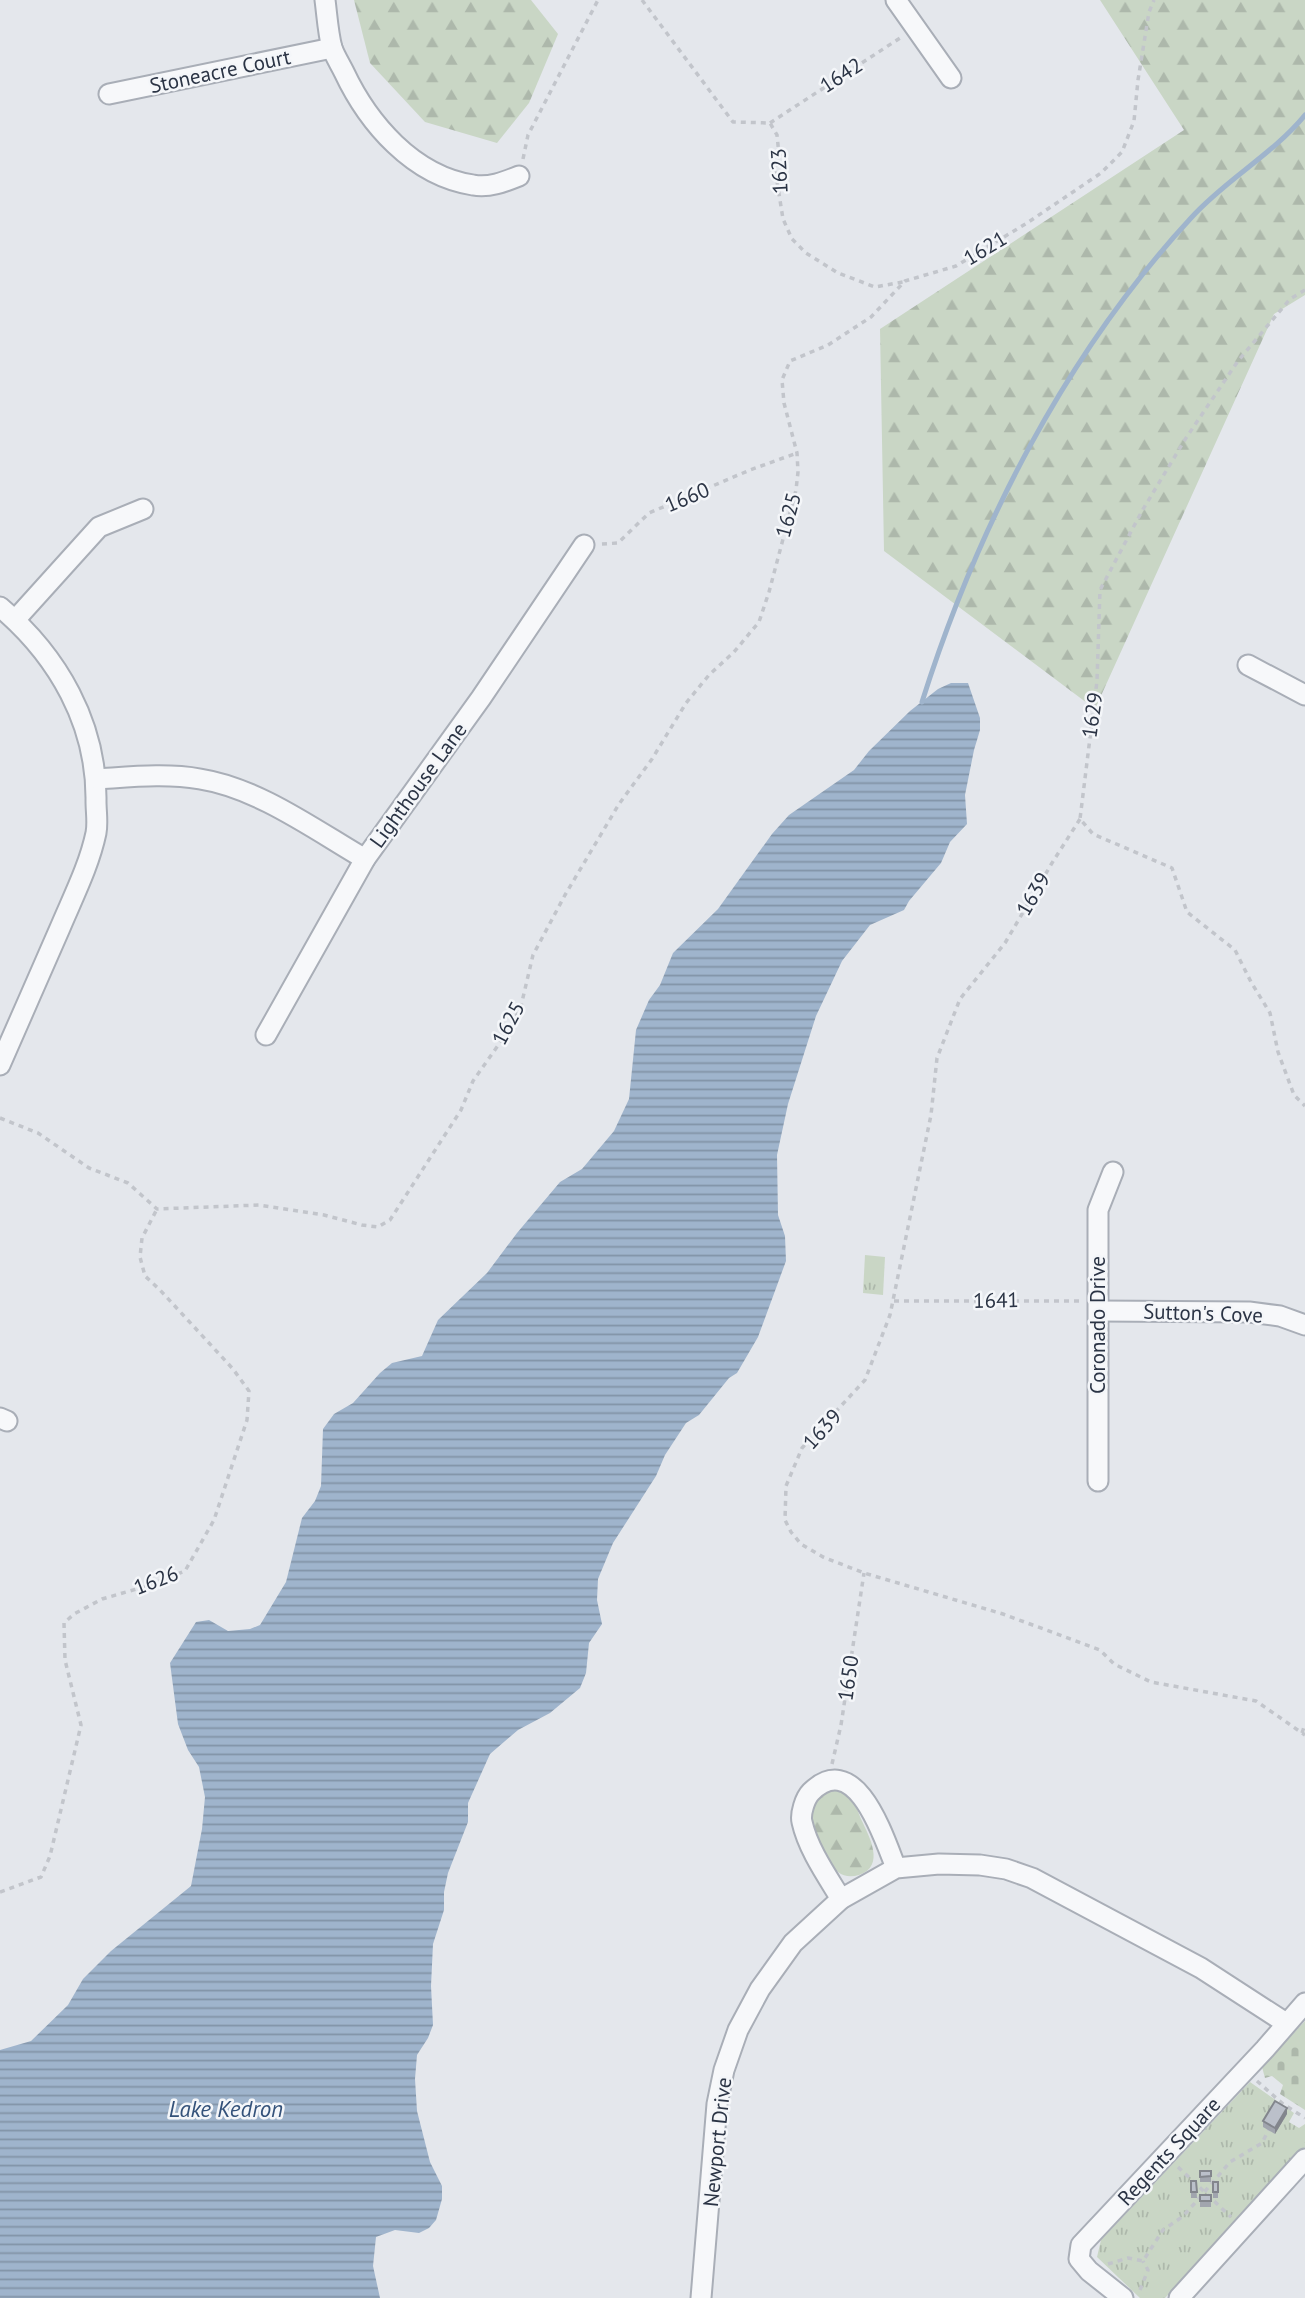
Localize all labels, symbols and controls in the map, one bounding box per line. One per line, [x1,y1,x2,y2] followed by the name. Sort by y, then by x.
[147,43,293,99] street label: Stoneacre Court
[814,51,868,99] street label: 1642
[764,147,794,195] street label: 1623
[958,225,1012,271] street label: 1621
[661,476,713,518] street label: 1660
[769,489,807,541] street label: 1625
[1075,690,1109,740] street label: 1629
[363,717,473,853] street label: Lighthouse Lane
[1010,867,1056,921] street label: 1639
[485,996,531,1050] street label: 1625
[1084,1256,1111,1394] street label: Coronado Drive
[973,1286,1019,1314] street label: 1641
[1143,1297,1263,1329] street label: Sutton's Cove
[797,1403,847,1455] street label: 1639
[130,1559,182,1601] street label: 1626
[831,1653,865,1703] street label: 1650
[697,2076,737,2208] street label: Newport Drive
[1112,2091,1226,2211] street label: Regents Square
[169,2094,283,2123] water label: Lake Kedron

